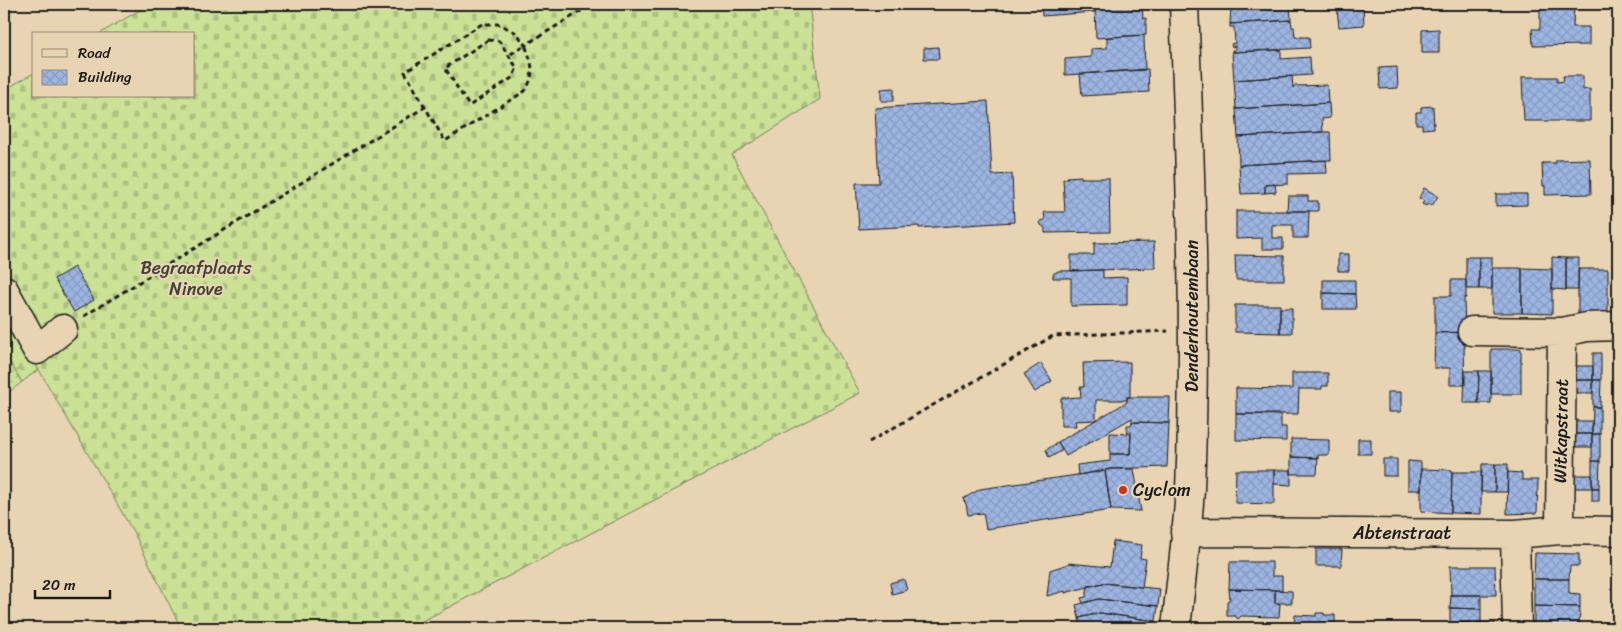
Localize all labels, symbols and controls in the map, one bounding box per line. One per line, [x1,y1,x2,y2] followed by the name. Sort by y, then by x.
[32,32,195,98] legend
[78,40,111,66] text: Road
[78,64,132,90] text: Building
[1176,239,1208,392] street label: Denderhoutembaan
[140,252,252,305] park label: Begraafplaats Ninove
[1544,378,1578,483] street label: Witkapstraat
[1133,474,1191,506] place label: Cyclom
[1117,484,1129,496] marker: Cyclom
[1352,517,1451,549] street label: Abtenstraat
[35,567,110,599] scale bar
[42,572,76,598] text: 20 m

